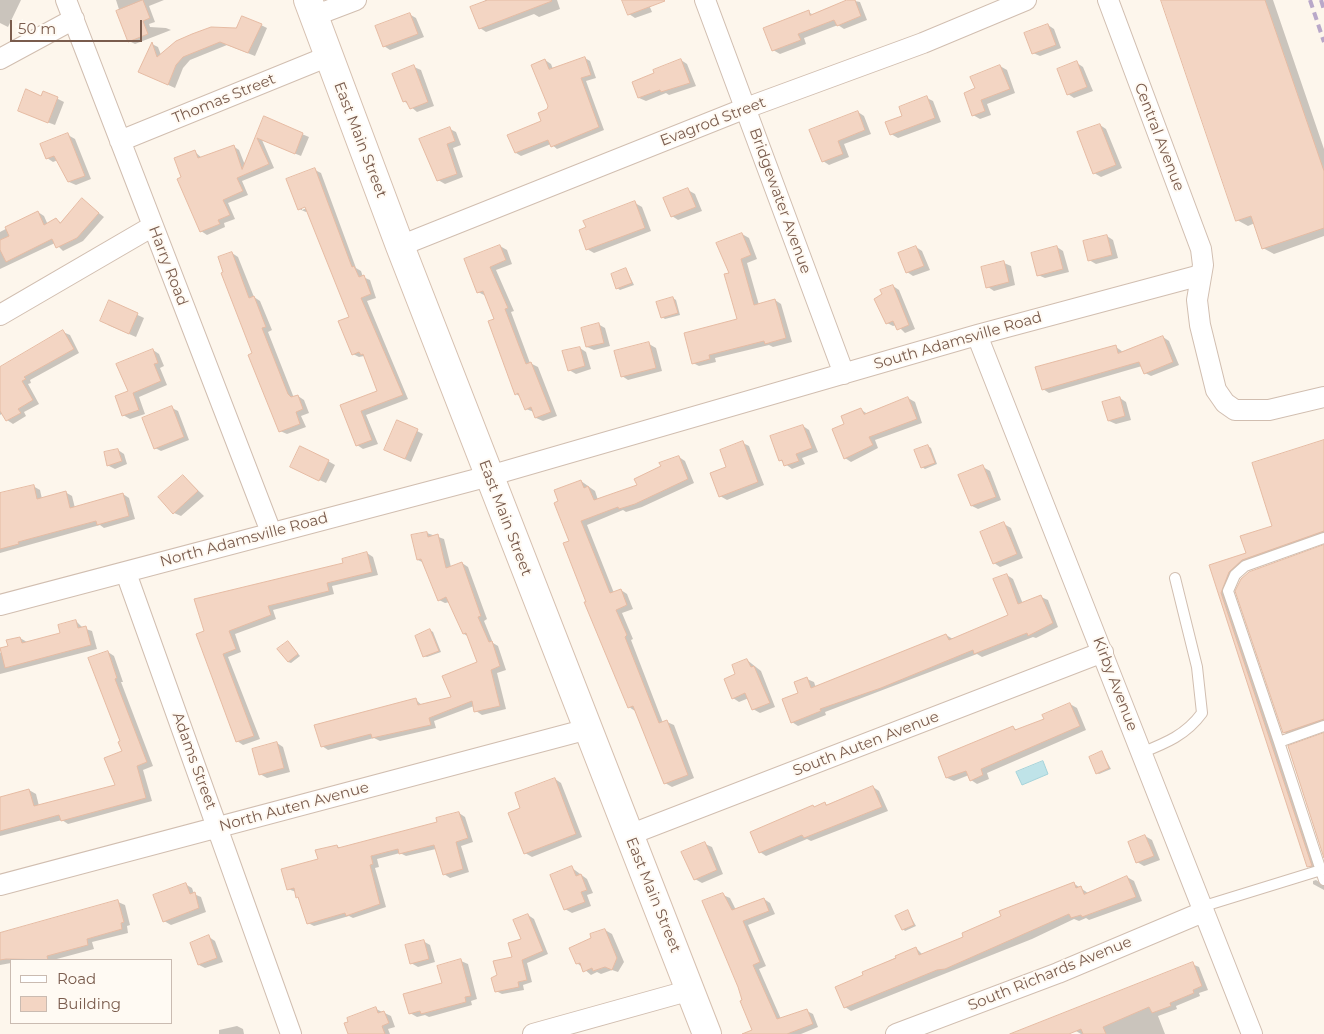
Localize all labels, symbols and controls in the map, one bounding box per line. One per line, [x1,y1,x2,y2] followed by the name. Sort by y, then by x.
[12,10,145,42] scale bar
[18,19,56,38] text: 50 m
[170,70,278,128] street label: Thomas Street
[330,79,390,201] street label: East Main Street
[1130,80,1188,194] street label: Central Avenue
[658,94,768,150] street label: Evagrod Street
[745,126,815,276] street label: Bridgewater Avenue
[145,223,191,309] street label: Harry Road
[872,308,1044,374] street label: South Adamsville Road
[475,457,535,579] street label: East Main Street
[158,509,330,571] street label: North Adamsville Road
[1089,634,1141,734] street label: Kirby Avenue
[790,708,942,780] street label: South Auten Avenue
[168,710,220,812] street label: Adams Street
[217,778,371,836] street label: North Auten Avenue
[622,835,684,955] street label: East Main Street
[966,933,1134,1015] street label: South Richards Avenue
[10,959,172,1024] legend
[57,969,96,988] text: Road
[57,994,121,1013] text: Building

